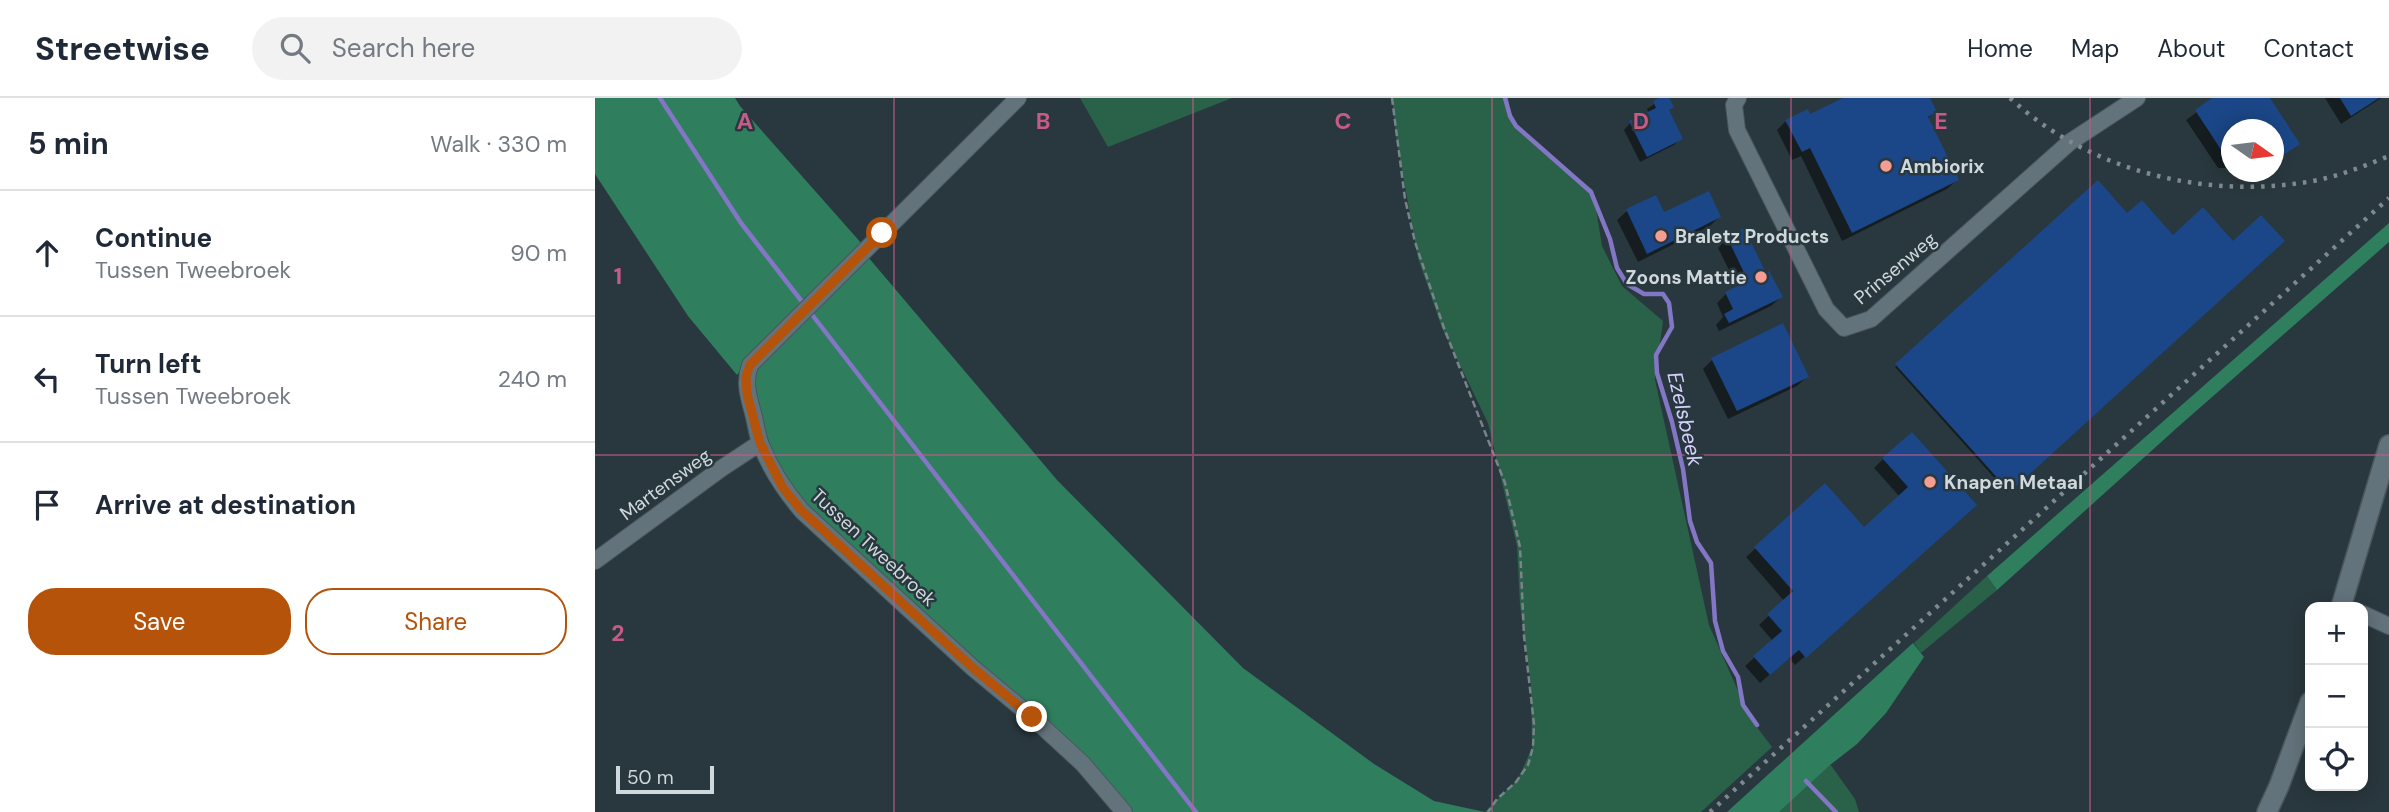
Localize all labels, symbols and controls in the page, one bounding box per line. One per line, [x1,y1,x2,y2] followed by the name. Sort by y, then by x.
[252,17,742,80] search box
[35,27,210,70] text: Streetwise
[276,29,314,67] icon: search
[332,31,475,65] text: Search here
[1967,33,2033,64] text: Home
[2071,33,2119,64] text: Map
[2157,33,2226,64] text: About
[2264,33,2354,64] text: Contact
[737,106,753,136] text: A
[1036,106,1050,136] text: B
[1335,106,1351,136] text: C
[1633,106,1649,136] text: D
[1934,106,1948,136] text: E
[2221,119,2284,182] north arrow
[28,124,109,163] text: 5 min
[430,129,567,159] text: Walk · 330 m
[1900,154,1985,179] place label: Ambiorix
[1878,158,1894,174] marker: Ambiorix
[866,217,897,248] route start
[95,221,212,255] text: Continue
[1675,224,1829,249] place label: Braletz Products
[1849,226,1942,310] street label: Prinsenweg
[1653,228,1669,244] marker: Braletz Products
[28,234,66,272] icon: ahead
[510,238,567,268] text: 90 m
[95,255,291,285] text: Tussen Tweebroek
[614,261,622,291] text: 1
[1626,265,1747,290] place label: Zoons Mattie
[1753,269,1769,285] marker: Zoons Mattie
[95,347,202,381] text: Turn left
[28,360,66,398] icon: left
[498,364,567,394] text: 240 m
[1661,369,1710,469] water label: Ezelsbeek
[95,381,291,411] text: Tussen Tweebroek
[615,443,716,526] street label: Martensweg
[1944,470,2083,495] place label: Knapen Metaal
[1922,474,1938,490] marker: Knapen Metaal
[806,483,942,612] street label: Tussen Tweebroek
[28,486,66,524] icon: arrive
[95,488,356,522] text: Arrive at destination
[28,588,291,655] button: Save
[305,588,567,655] button: Share
[2305,602,2368,791] map controls
[2305,602,2368,665] button: +
[611,618,625,648] text: 2
[2305,665,2368,728] button: −
[1016,701,1047,732] route end
[2305,728,2368,791] button: locate
[616,763,714,795] scale bar
[627,765,674,790] text: 50 m

